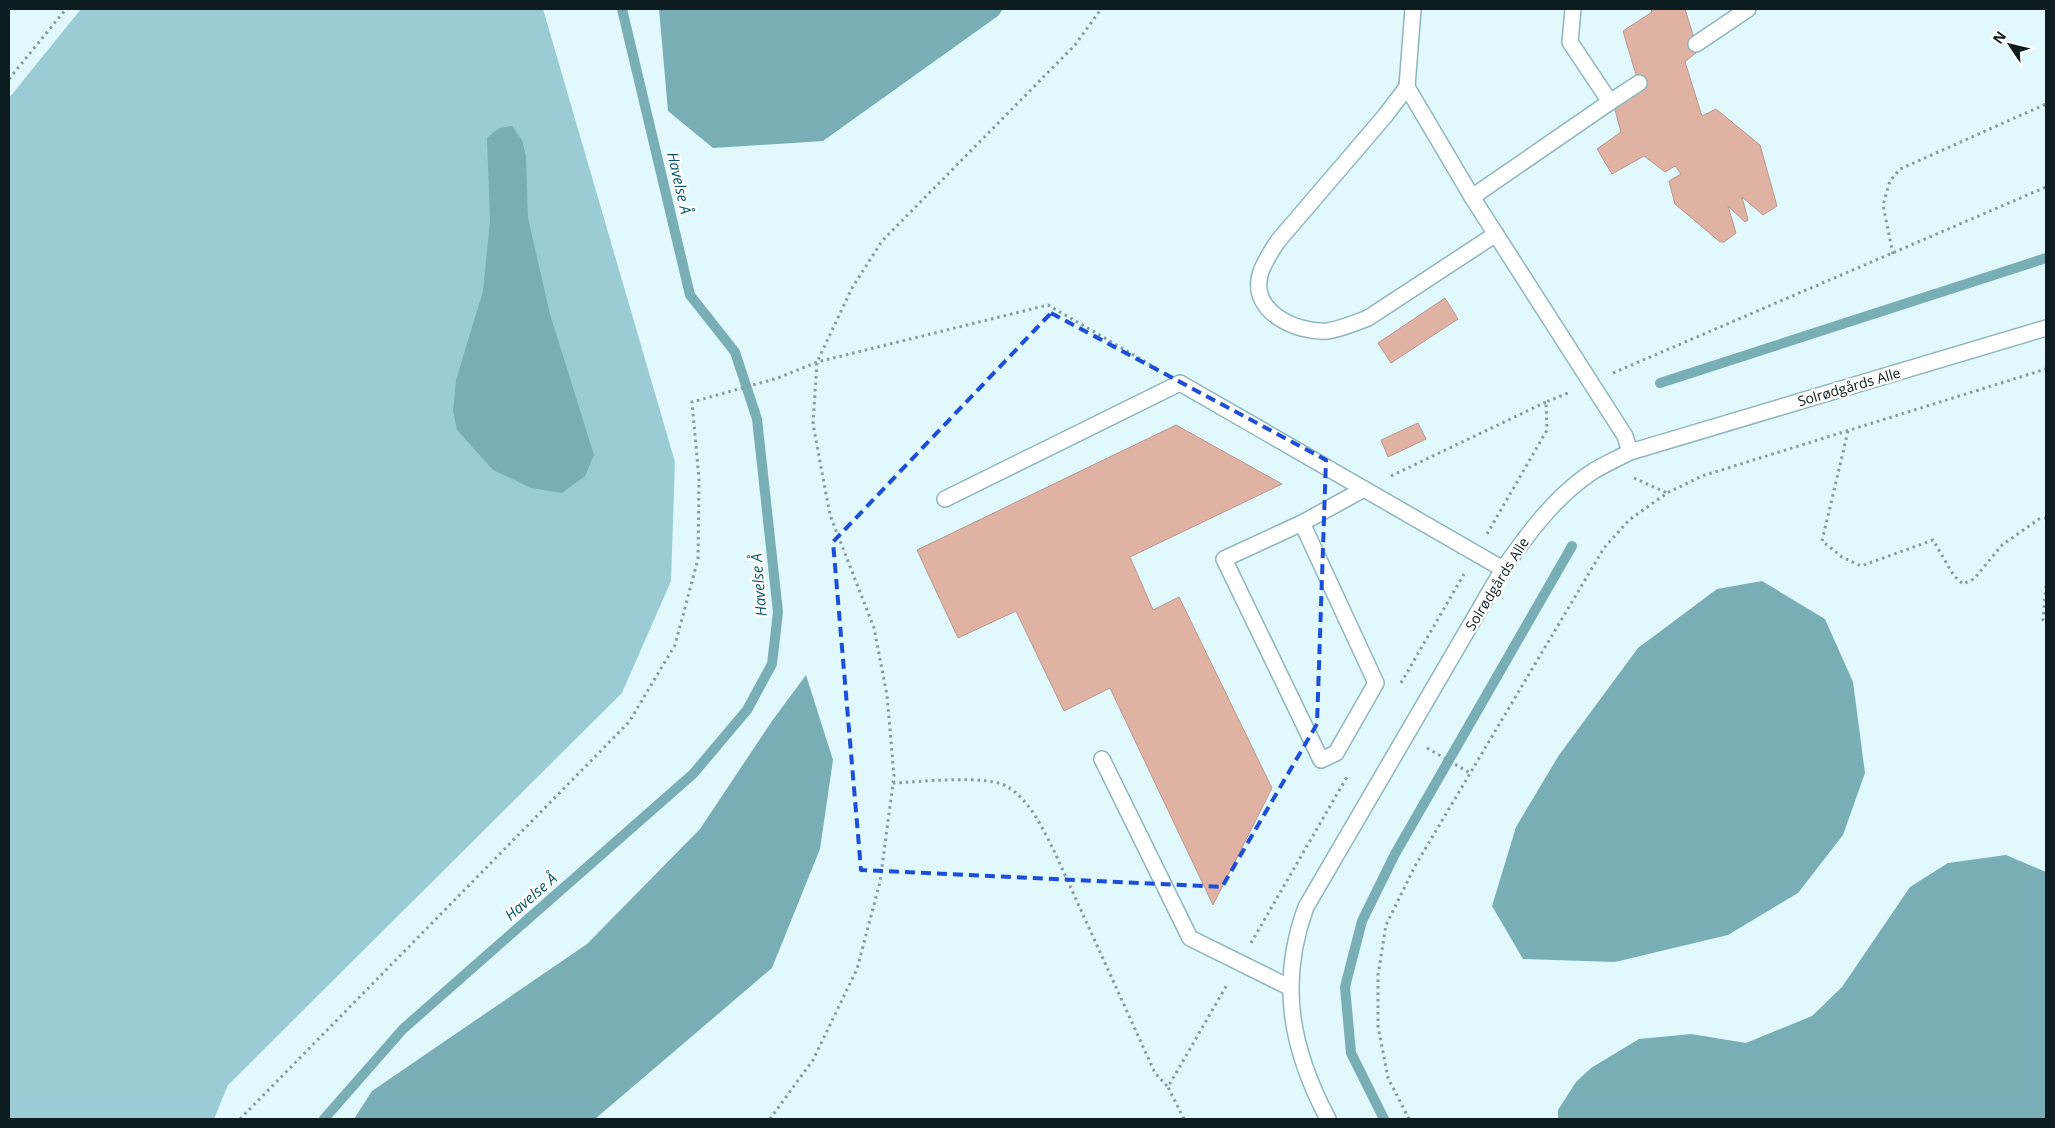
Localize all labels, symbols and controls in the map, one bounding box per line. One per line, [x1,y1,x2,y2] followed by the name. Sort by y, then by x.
[1985,20,2035,70] north arrow
[1988,27,2010,47] text: N
[663,150,697,216] water label: Havelse Å
[1795,363,1903,410] street label: Solrødgårds Alle
[1460,534,1533,634] street label: Solrødgårds Alle
[745,553,771,617] water label: Havelse Å
[500,868,561,924] water label: Havelse Å

